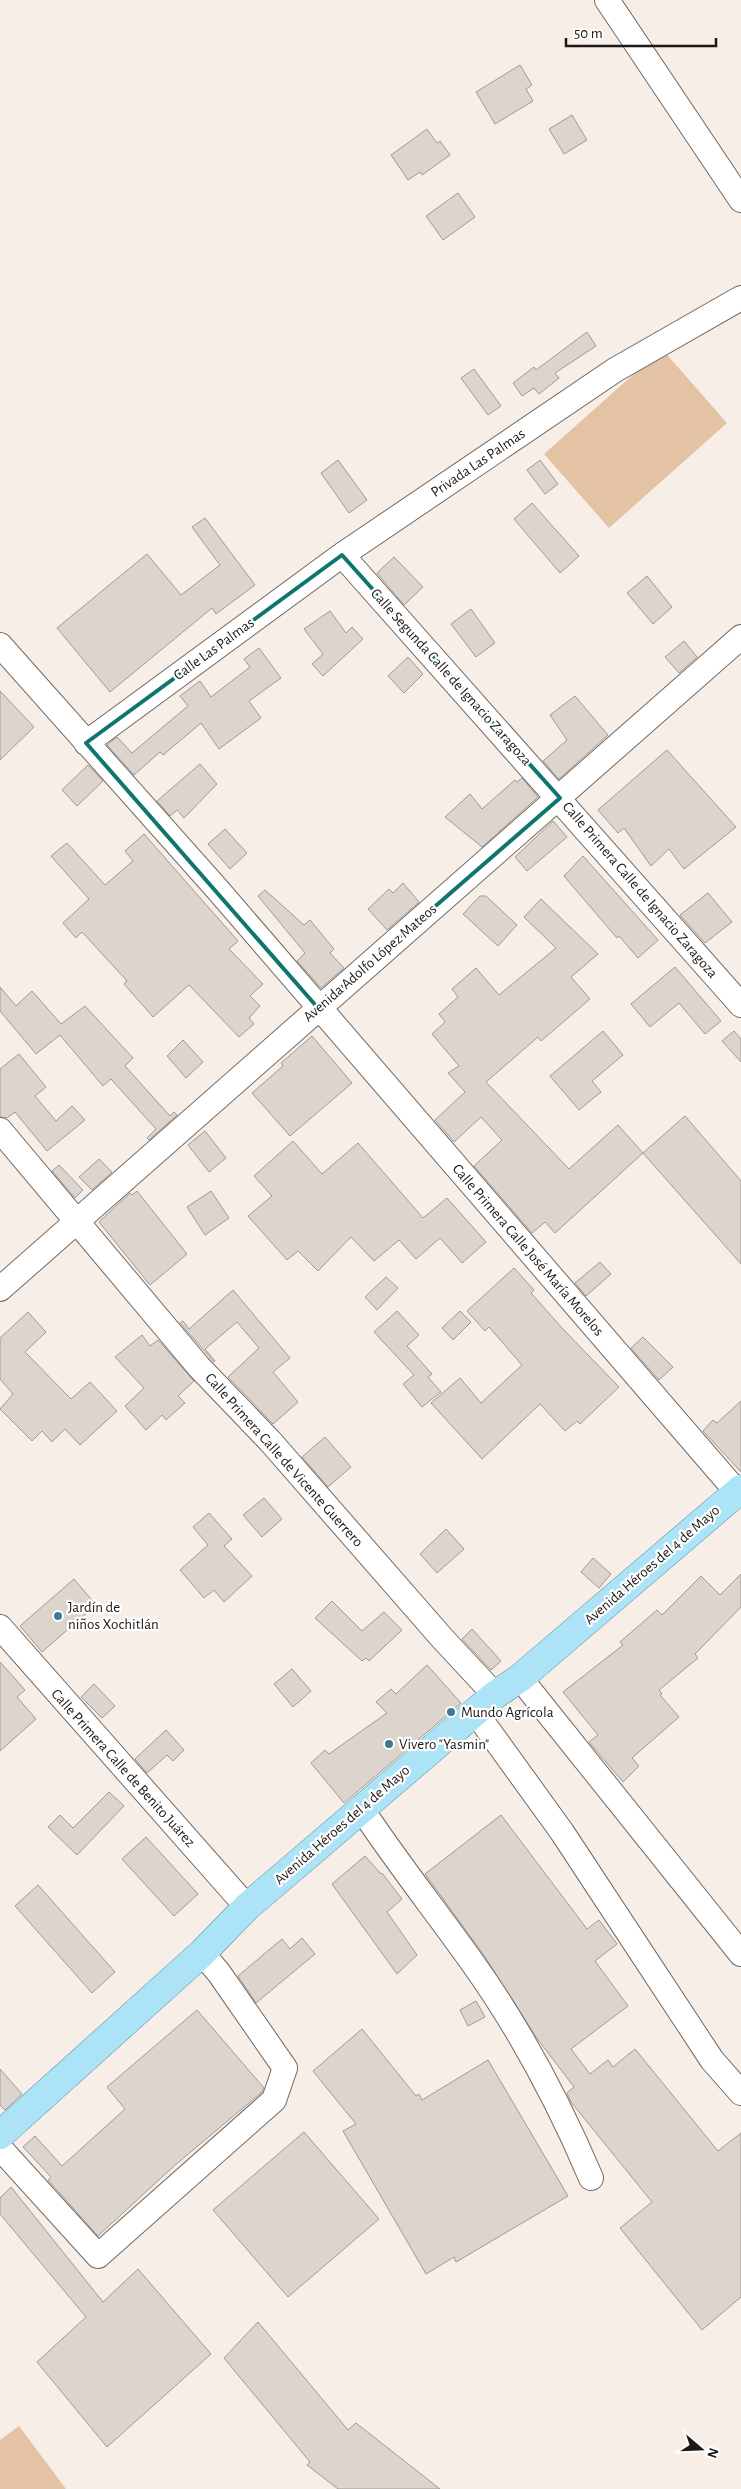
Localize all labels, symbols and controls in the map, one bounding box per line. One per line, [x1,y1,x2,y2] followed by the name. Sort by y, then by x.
[566,15,716,47] scale bar
[574,26,603,41] text: 50 m
[428,426,528,500] street label: Privada Las Palmas
[368,586,534,768] street label: Calle Segunda Calle de Ignacio Zaragoza
[171,615,257,683] street label: Calle Las Palmas
[560,799,721,981] street label: Calle Primera Calle de Ignacio Zaragoza
[301,901,439,1025] street label: Avenida Adolfo López Mateos
[449,1161,607,1339] street label: Calle Primera Calle José María Morelos
[202,1370,366,1550] street label: Calle Primera Calle de Vicente Guerrero
[582,1502,722,1628] street label: Avenida Héroes del 4 de Mayo
[68,1600,159,1632] place label: Jardín de niños Xochitlán
[52,1610,64,1622] marker: Jardín de niños Xochitlán
[48,1686,198,1850] street label: Calle Primera Calle de Benito Juárez
[461,1705,554,1720] place label: Mundo Agrícola
[445,1706,457,1718] marker: Mundo Agrícola
[399,1737,489,1752] place label: Vivero "Yasmin"
[383,1738,395,1750] marker: Vivero "Yasmin"
[272,1762,412,1888] street label: Avenida Héroes del 4 de Mayo
[676,2424,726,2474] north arrow
[704,2446,721,2460] text: N

